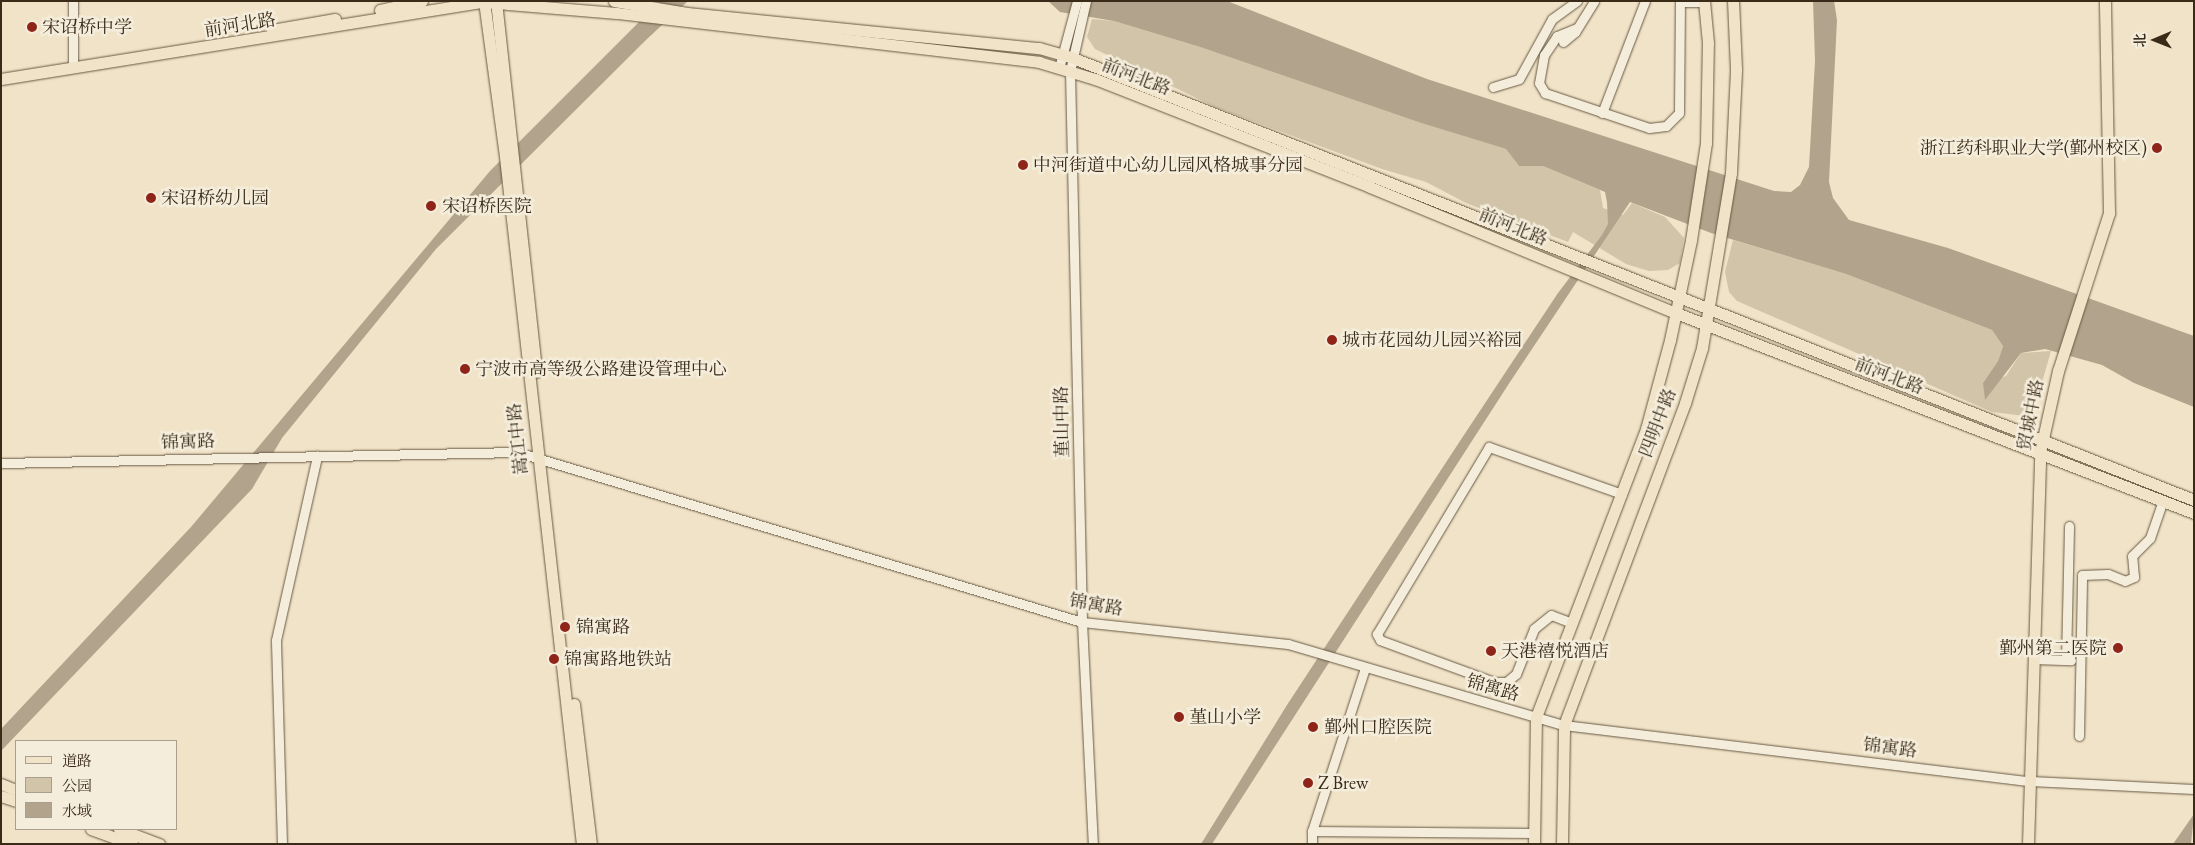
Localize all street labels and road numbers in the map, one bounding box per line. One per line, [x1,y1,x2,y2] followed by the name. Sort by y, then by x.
[203,9,277,41] street label: 前河北路
[1099,54,1173,100] street label: 前河北路
[1476,204,1550,250] street label: 前河北路
[1852,353,1926,399] street label: 前河北路
[2014,378,2048,452] street label: 贸城中路
[1051,386,1073,458] street label: 堇山中路
[1635,386,1681,460] street label: 四明中路
[503,402,533,476] street label: 嵩江中路
[161,430,215,454] street label: 锦寓路
[1068,590,1124,620] street label: 锦寓路
[1464,670,1522,706] street label: 锦寓路
[1862,734,1918,762] street label: 锦寓路

